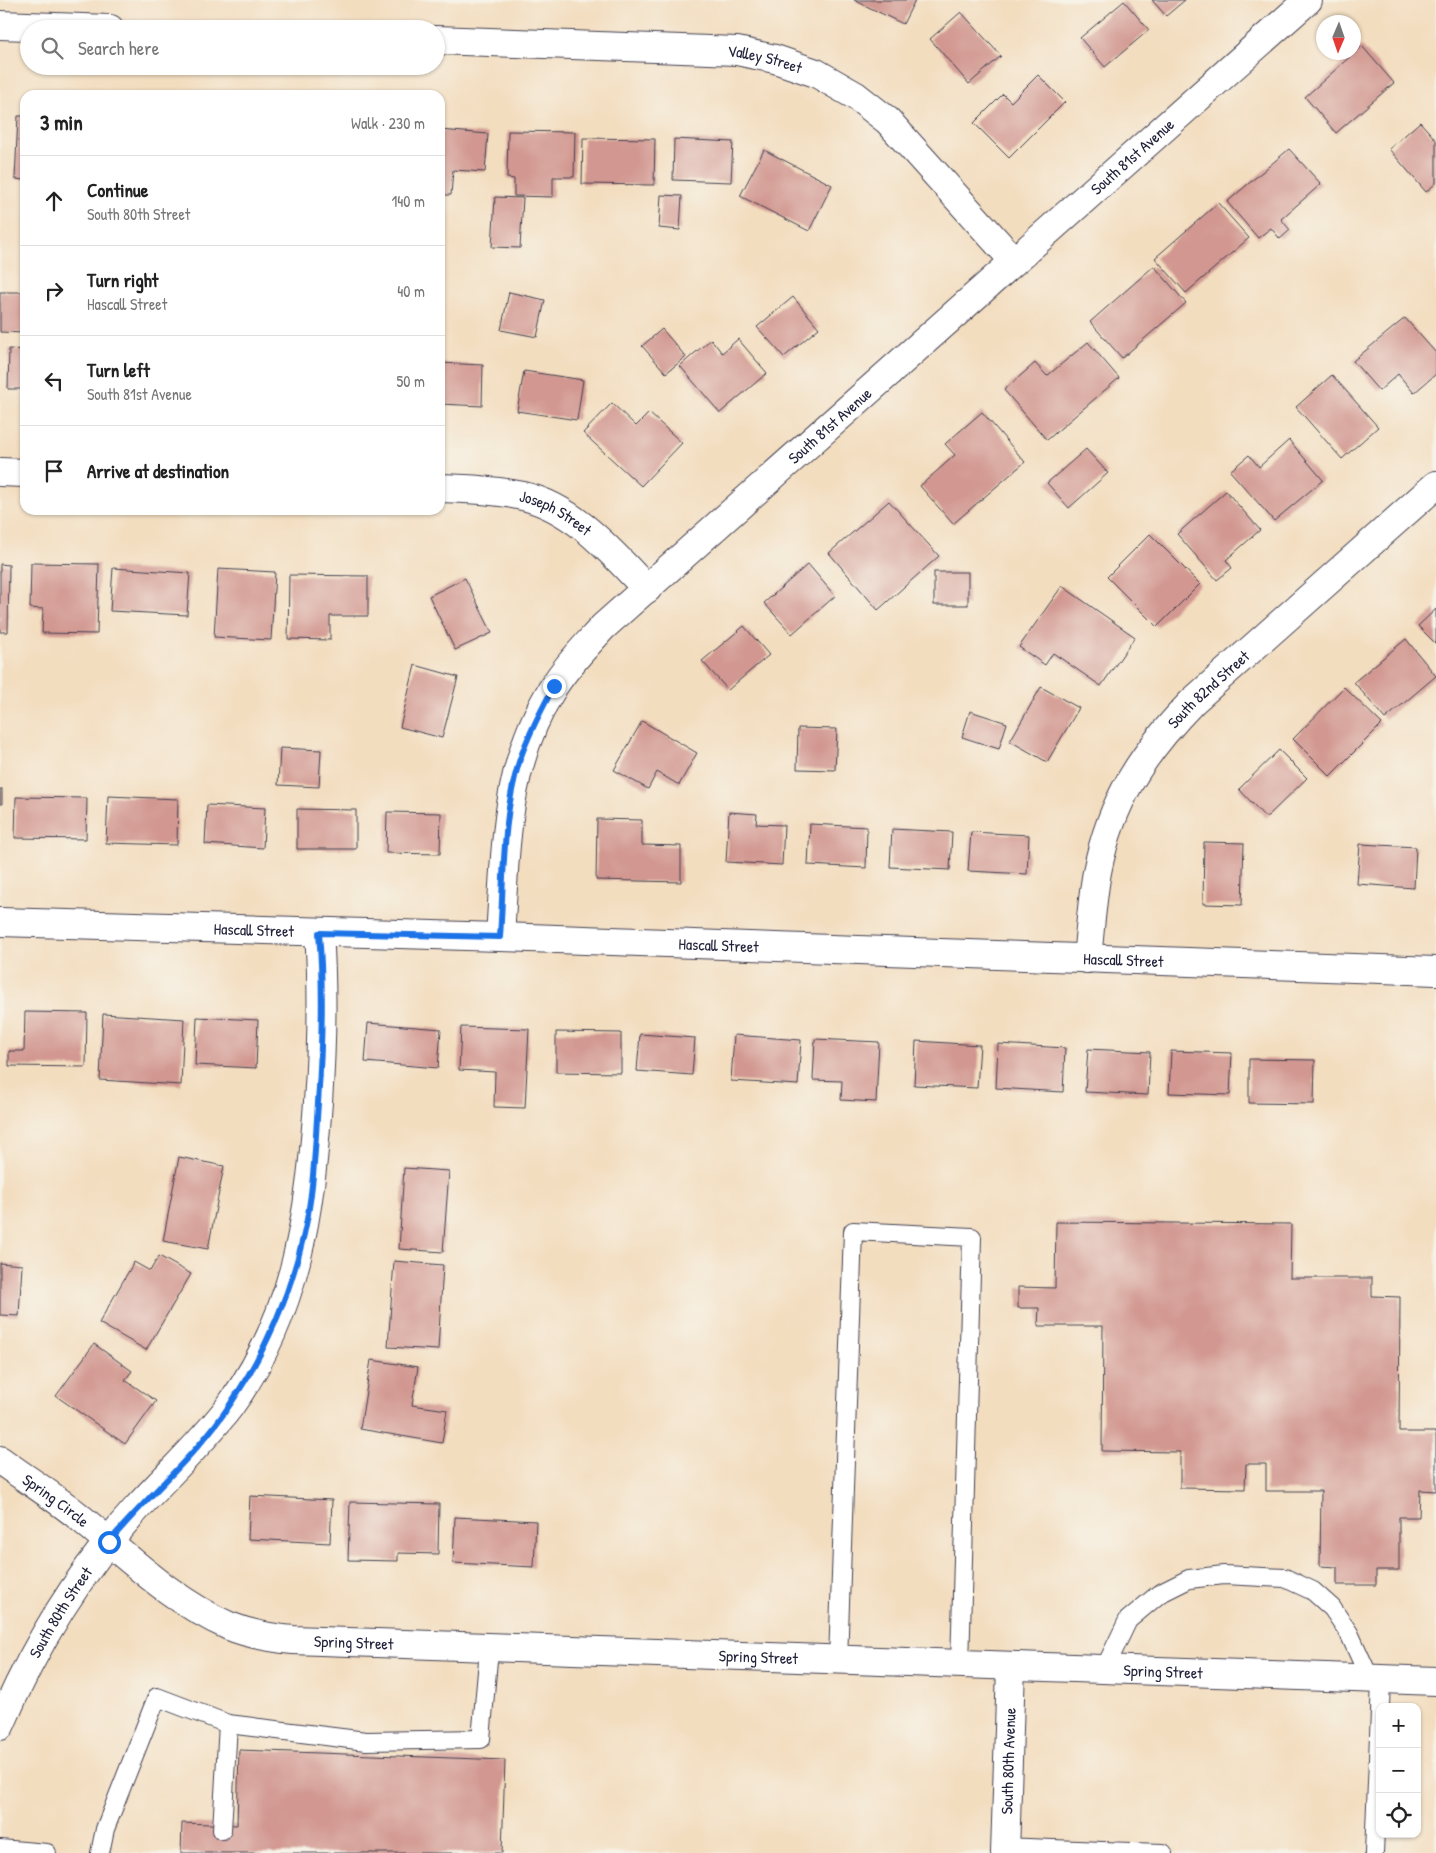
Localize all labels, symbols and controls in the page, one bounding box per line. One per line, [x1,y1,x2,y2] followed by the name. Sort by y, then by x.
[1316,15,1361,60] north arrow
[20,20,445,75] search box
[38,34,66,62] icon: search
[78,35,159,61] text: Search here
[727,40,806,79] street label: Valley Street
[40,108,83,137] text: 3 min
[351,112,425,134] text: Walk · 230 m
[1086,113,1179,199] street label: South 81st Avenue
[87,177,148,203] text: Continue
[40,187,68,215] icon: ahead
[391,190,425,212] text: 140 m
[87,203,190,225] text: South 80th Street
[87,267,158,293] text: Turn right
[40,277,68,305] icon: right
[397,280,425,302] text: 40 m
[87,293,167,315] text: Hascall Street
[87,357,150,383] text: Turn left
[40,367,68,395] icon: left
[397,370,425,392] text: 50 m
[783,382,877,469] street label: South 81st Avenue
[87,383,192,405] text: South 81st Avenue
[40,457,68,485] icon: arrive
[87,458,229,484] text: Arrive at destination
[517,485,597,541] street label: Joseph Street
[1162,645,1254,733] street label: South 82nd Street
[543,675,566,698] route end
[213,917,295,942] street label: Hascall Street
[678,932,760,957] street label: Hascall Street
[1083,947,1164,972] street label: Hascall Street
[18,1468,94,1532] street label: Spring Circle
[98,1531,121,1554] route start
[24,1562,97,1662] street label: South 80th Street
[314,1630,394,1655] street label: Spring Street
[718,1644,799,1669] street label: Spring Street
[1123,1659,1204,1684] street label: Spring Street
[1376,1703,1421,1838] map controls
[1376,1703,1421,1748] button: +
[995,1707,1021,1815] street label: South 80th Avenue
[1376,1748,1421,1793] button: −
[1376,1793,1421,1838] button: locate

